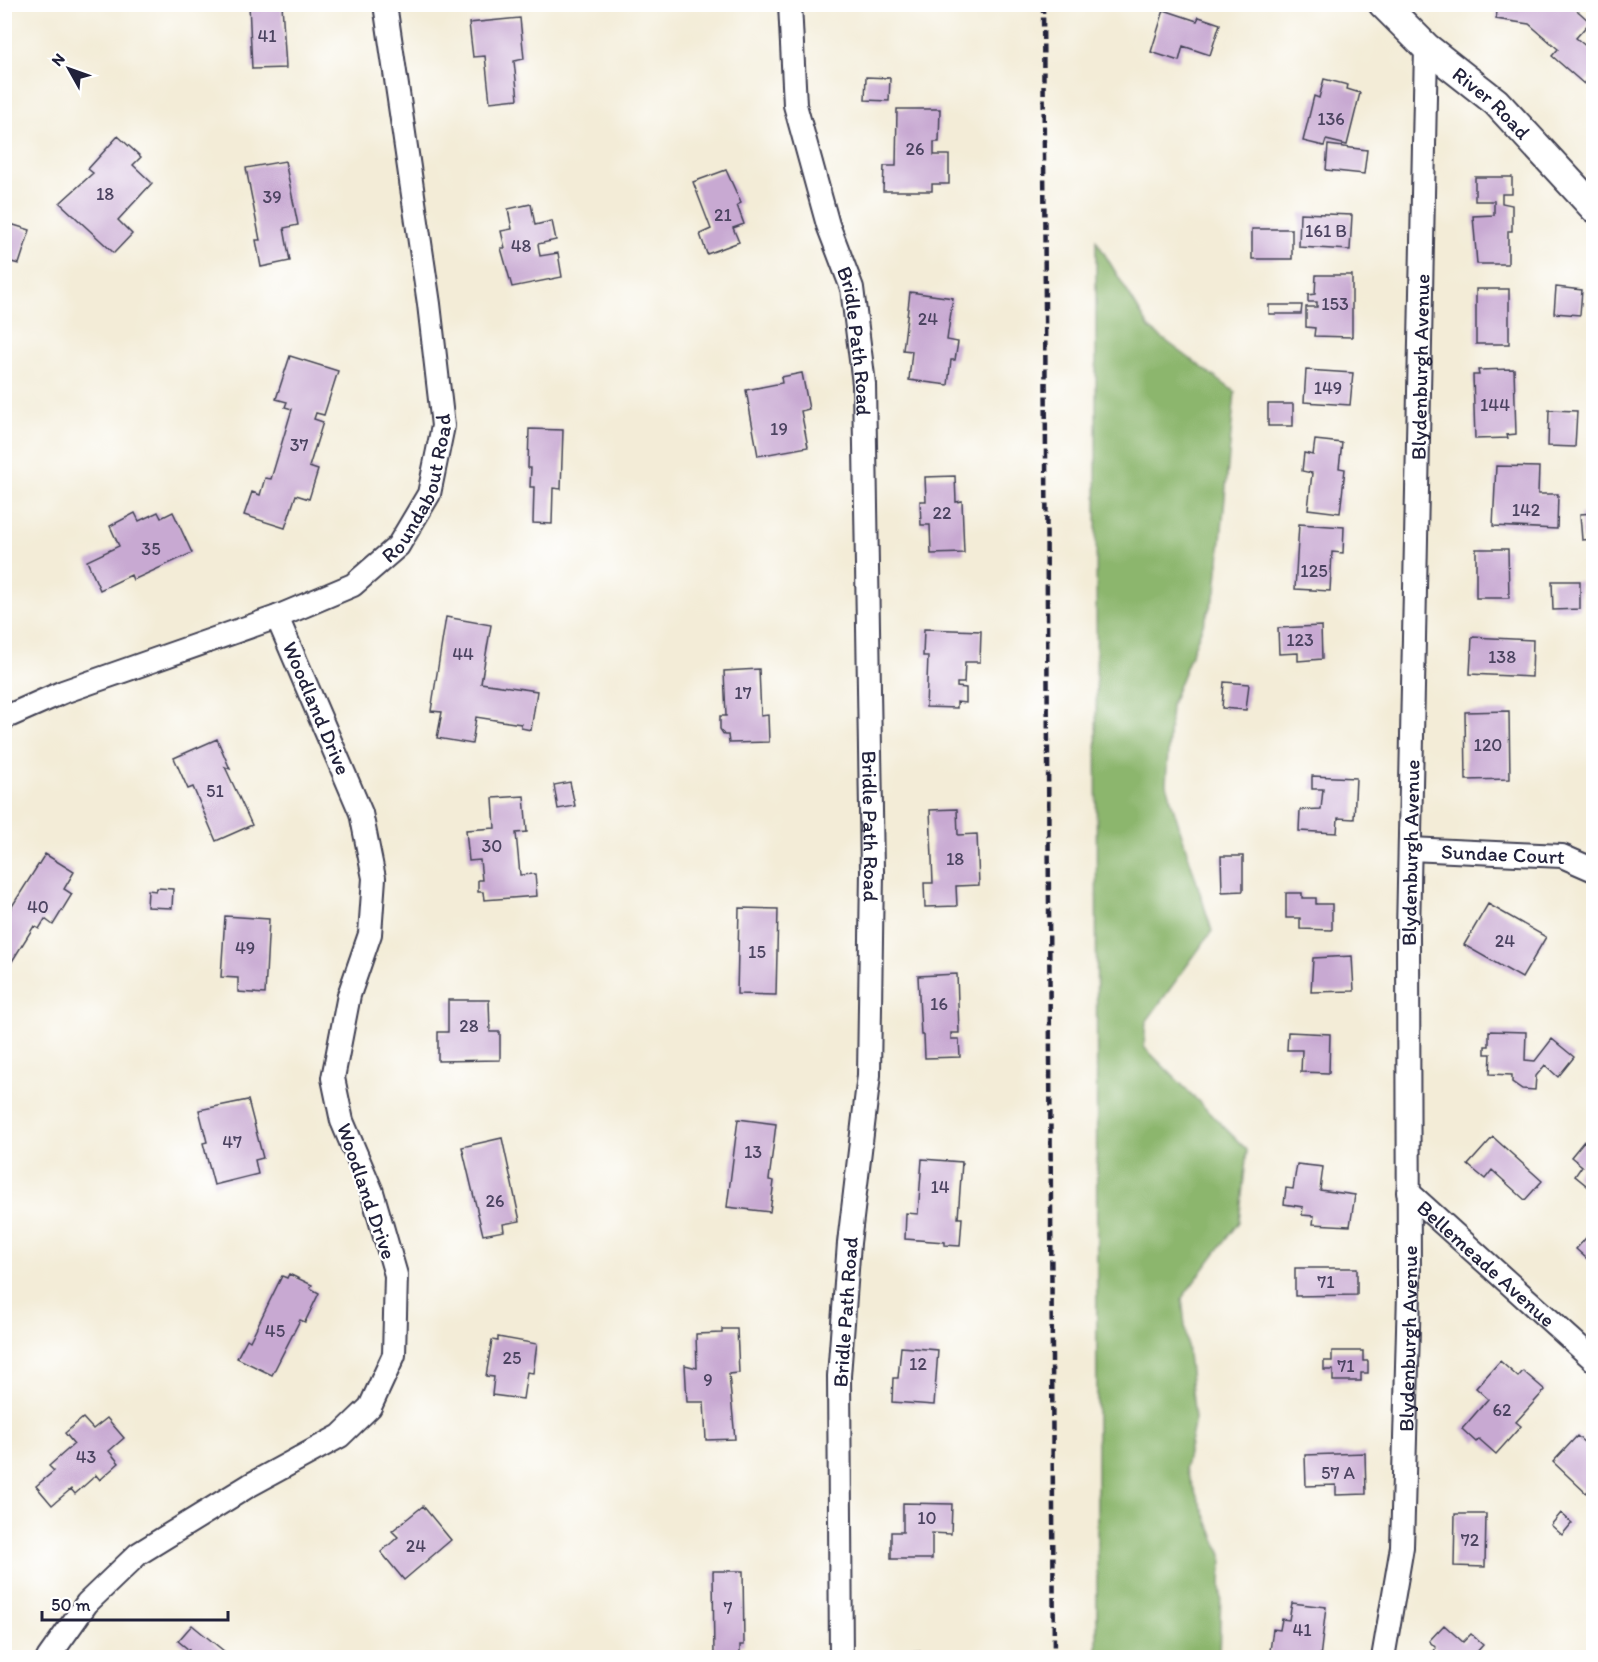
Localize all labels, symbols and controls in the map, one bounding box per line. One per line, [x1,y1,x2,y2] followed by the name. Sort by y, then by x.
[257,25,277,47] house number: 41
[39,39,99,99] north arrow
[47,49,69,70] text: N
[1448,61,1536,144] street label: River Road
[1317,108,1345,130] house number: 136
[906,138,925,160] house number: 26
[96,183,114,205] house number: 18
[262,186,282,208] house number: 39
[714,204,732,226] house number: 21
[1305,220,1347,242] house number: 161 B
[511,235,531,257] house number: 48
[832,262,877,417] street label: Bridle Path Road
[1405,273,1434,460] street label: Blydenburgh Avenue
[1321,293,1349,315] house number: 153
[918,308,938,330] house number: 24
[1314,377,1342,399] house number: 149
[1480,394,1510,416] house number: 144
[376,413,455,567] street label: Roundabout Road
[770,418,788,440] house number: 19
[290,434,308,456] house number: 37
[1512,499,1541,521] house number: 142
[933,502,952,524] house number: 22
[141,538,161,560] house number: 35
[1300,560,1328,582] house number: 125
[1286,629,1314,651] house number: 123
[278,638,356,778] street label: Woodland Drive
[452,643,474,665] house number: 44
[1488,646,1516,668] house number: 138
[734,682,752,704] house number: 17
[1474,734,1502,756] house number: 120
[858,750,885,902] street label: Bridle Path Road
[1395,759,1424,946] street label: Blydenburgh Avenue
[206,780,224,802] house number: 51
[482,835,502,857] house number: 30
[1441,838,1565,869] street label: Sundae Court
[946,848,964,870] house number: 18
[27,896,49,918] house number: 40
[1495,930,1515,952] house number: 24
[235,937,255,959] house number: 49
[748,941,766,963] house number: 15
[930,993,948,1015] house number: 16
[459,1015,479,1037] house number: 28
[332,1120,402,1262] street label: Woodland Drive
[222,1131,242,1153] house number: 47
[744,1141,762,1163] house number: 13
[930,1176,950,1198] house number: 14
[486,1190,505,1212] house number: 26
[1412,1194,1561,1332] street label: Bellemeade Avenue
[827,1235,863,1388] street label: Bridle Path Road
[1393,1245,1422,1432] street label: Blydenburgh Avenue
[1317,1271,1335,1293] house number: 71
[265,1320,285,1342] house number: 45
[503,1347,521,1369] house number: 25
[909,1353,927,1375] house number: 12
[1337,1355,1355,1377] house number: 71
[703,1369,713,1391] house number: 9
[1493,1399,1512,1421] house number: 62
[76,1446,96,1468] house number: 43
[1321,1462,1355,1484] house number: 57 A
[917,1507,937,1529] house number: 10
[1461,1529,1480,1551] house number: 72
[406,1535,426,1557] house number: 24
[42,1584,228,1622] scale bar
[51,1594,91,1616] text: 50 m
[724,1597,733,1619] house number: 7
[1292,1619,1312,1641] house number: 41

